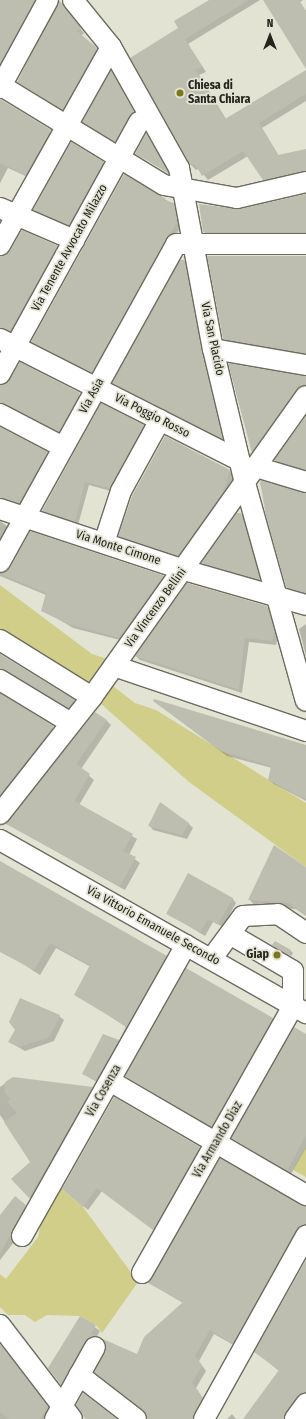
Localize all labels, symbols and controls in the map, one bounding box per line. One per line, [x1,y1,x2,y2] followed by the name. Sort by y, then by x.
[250,16,290,56] north arrow
[267,17,273,30] text: N
[188,79,251,107] place label: Chiesa di Santa Chiara
[175,88,185,98] marker: Chiesa di Santa Chiara
[29,182,111,314] street label: Via Tenente Avvocato Milazzo
[197,301,227,377] street label: Via San Placido
[76,376,108,416] street label: Via Asia
[112,391,192,441] street label: Via Poggio Rosso
[74,527,162,569] street label: Via Monte Cimone
[122,565,190,651] street label: Via Vincenzo Bellini
[84,883,222,969] street label: Via Vittorio Emanuele Secondo
[246,948,269,962] place label: Giap
[272,950,282,960] marker: Giap
[83,1062,125,1120] street label: Via Cosenza
[190,1099,246,1181] street label: Via Armando Diaz

